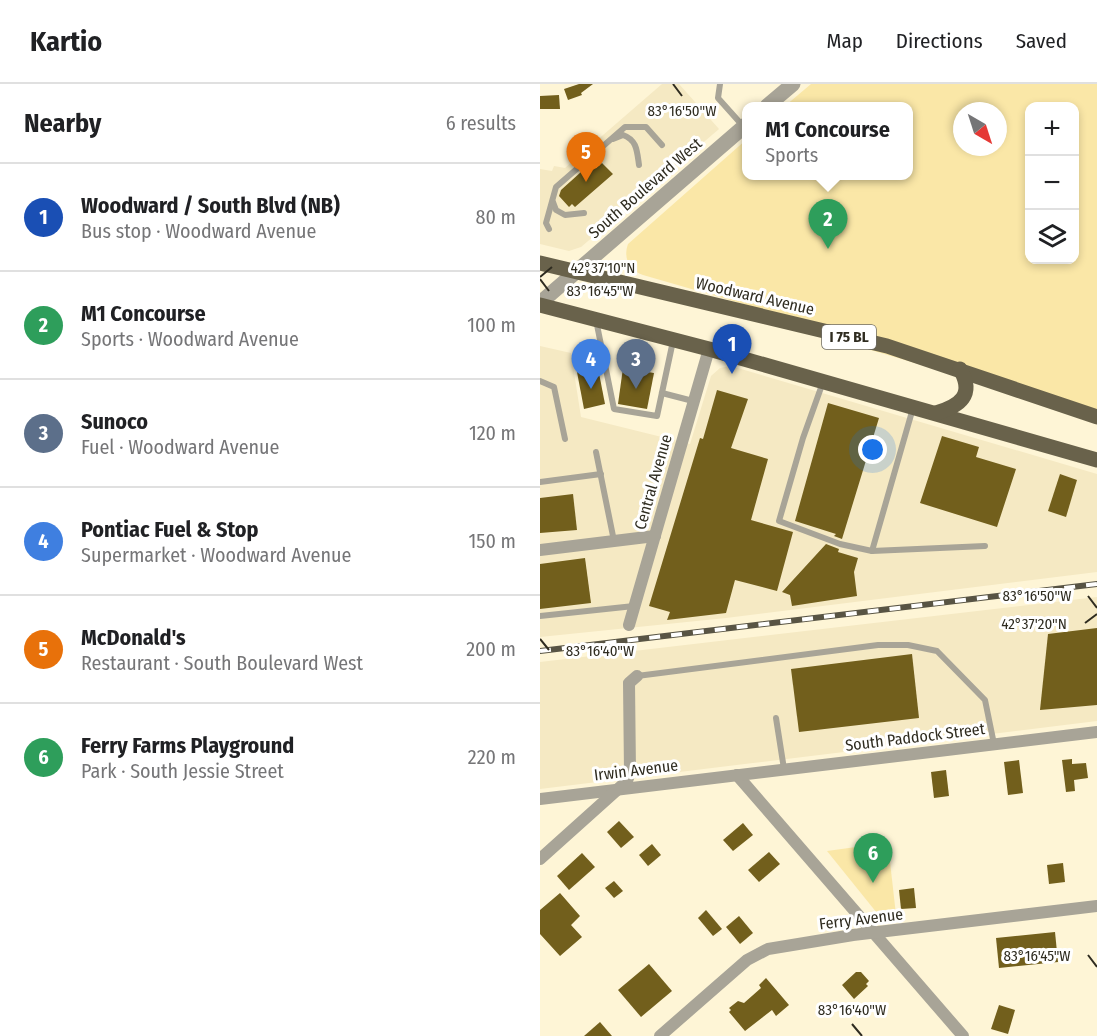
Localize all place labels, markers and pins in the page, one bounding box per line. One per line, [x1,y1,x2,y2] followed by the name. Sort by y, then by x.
[566,132,606,182] pin: 5
[808,200,848,249] pin: 2
[712,324,752,374] pin: 1
[572,340,610,389] pin: 4
[616,340,656,389] pin: 3
[854,834,892,883] pin: 6

